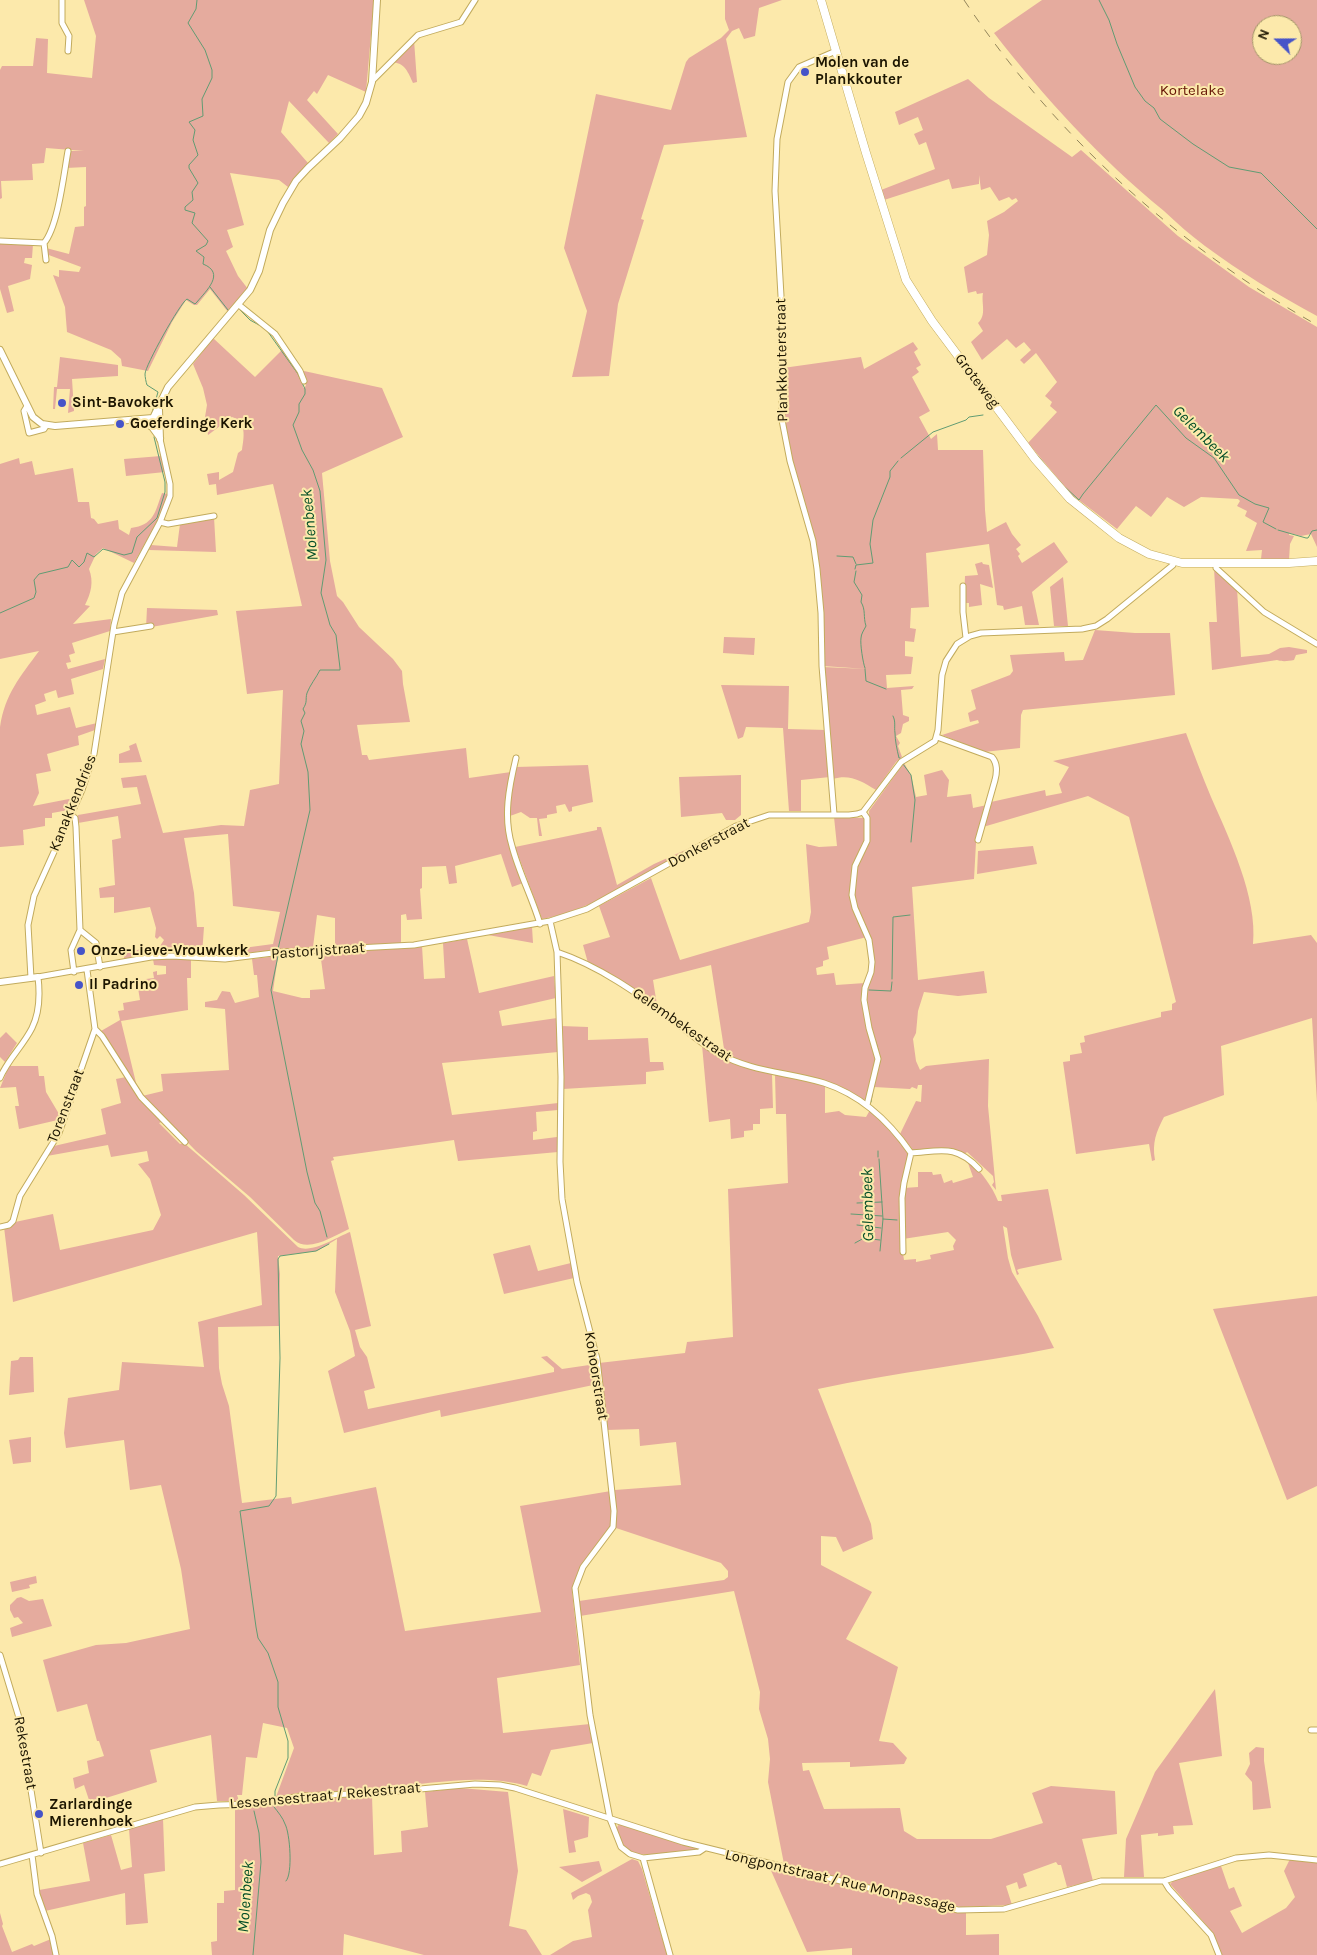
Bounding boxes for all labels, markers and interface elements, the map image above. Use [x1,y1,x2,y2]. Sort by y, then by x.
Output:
north arrow [1252,15,1302,65]
text: N [1254,27,1273,42]
place label: Molen van de Plankkouter [815,54,909,89]
marker: Molen van de Plankkouter [799,66,811,78]
park label: Kortelake [1160,82,1224,100]
street label: Plankkouterstraat [772,298,792,422]
street label: Groteweg [951,350,1003,412]
place label: Sint-Bavokerk [72,394,174,412]
marker: Sint-Bavokerk [56,397,68,409]
water label: Gelembeek [1168,401,1234,467]
place label: Goeferdinge Kerk [130,415,252,433]
marker: Goeferdinge Kerk [114,418,126,430]
water label: Molenbeek [297,489,323,561]
street label: Kanakkendries [45,752,101,854]
street label: Donkerstraat [665,814,753,872]
street label: Pastorijstraat [270,939,366,963]
place label: Onze-Lieve-Vrouwkerk [91,942,248,960]
marker: Onze-Lieve-Vrouwkerk [75,945,87,957]
place label: Il Padrino [89,976,157,994]
marker: Il Padrino [73,979,85,991]
street label: Gelembekestraat [629,984,735,1066]
street label: Torenstraat [44,1066,88,1146]
water label: Gelembeek [858,1168,878,1242]
street label: Kohoorstraat [580,1331,612,1421]
street label: Rekestraat [10,1715,40,1791]
street label: Lessensestraat / Rekestraat [229,1779,421,1813]
place label: Zarlardinge Mierenhoek [49,1796,133,1831]
marker: Zarlardinge Mierenhoek [33,1808,45,1820]
street label: Longpontstraat / Rue Monpassage [723,1846,957,1916]
water label: Molenbeek [234,1861,258,1933]

